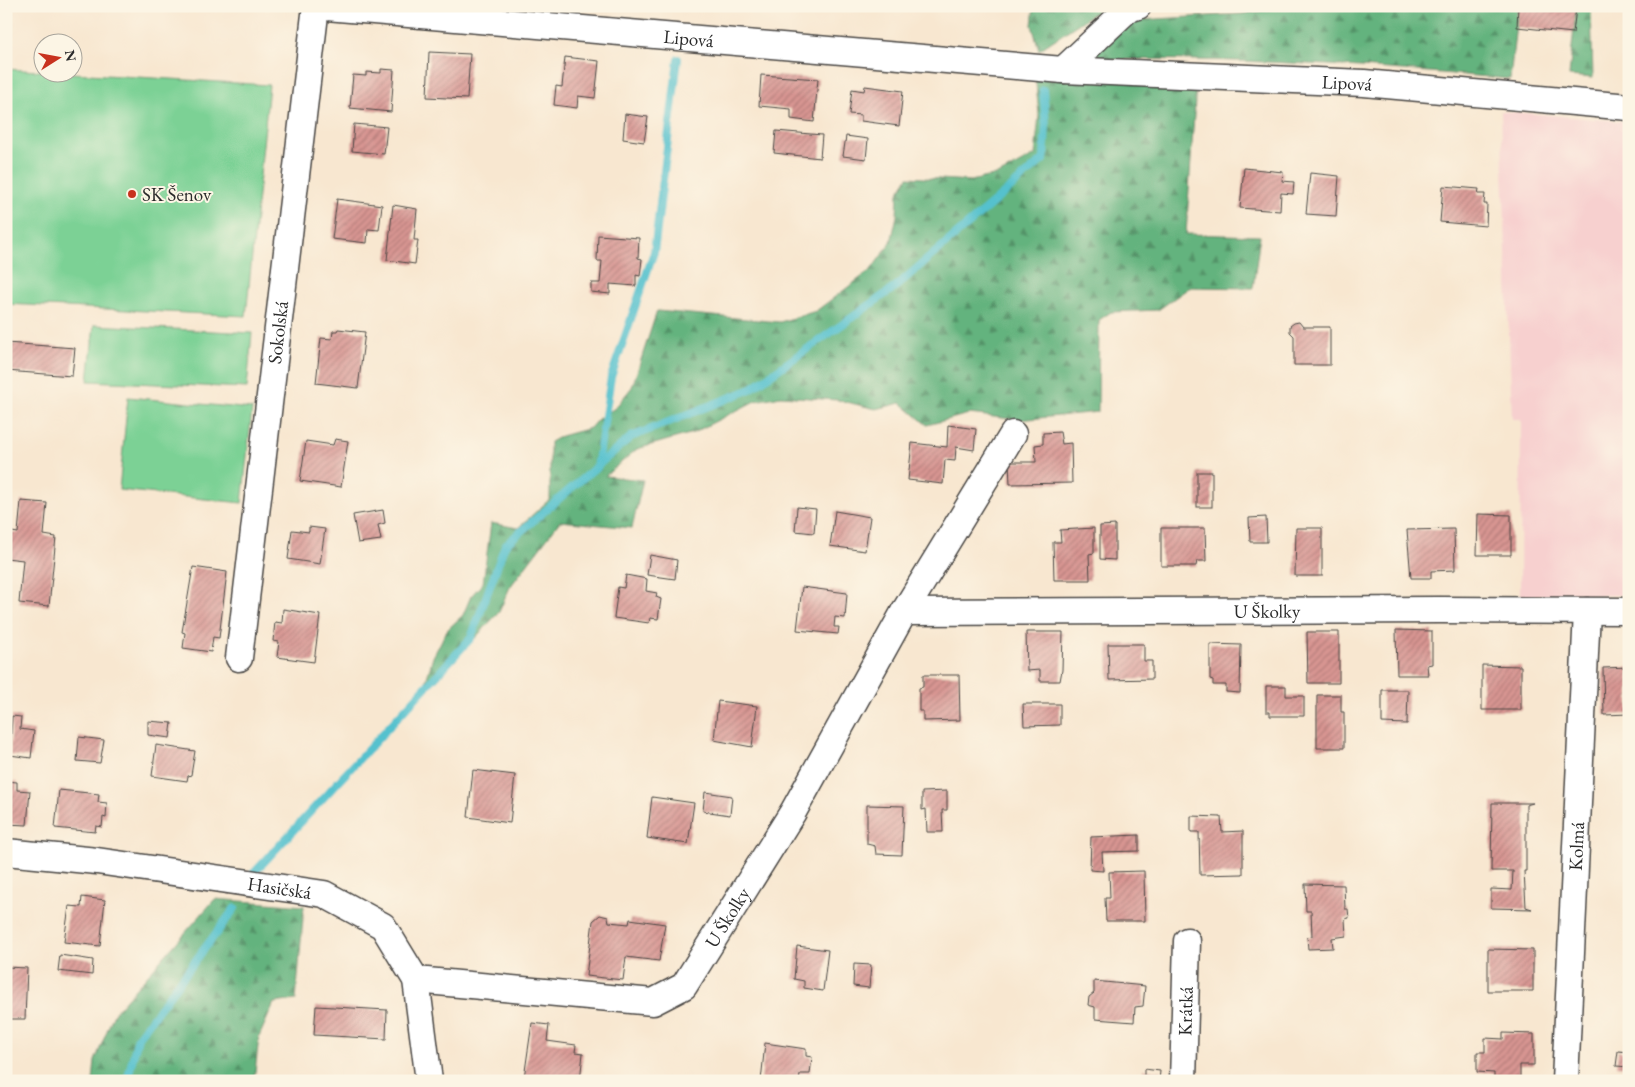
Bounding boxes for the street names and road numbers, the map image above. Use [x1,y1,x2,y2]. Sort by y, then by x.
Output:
street label: Lipová [662,23,715,53]
street label: Lipová [1321,69,1374,96]
street label: Sokolská [261,299,294,365]
street label: U Školky [1234,598,1301,623]
street label: Kolmá [1562,821,1590,871]
street label: Hasičská [246,871,314,905]
street label: U Školky [699,882,756,952]
street label: Krátká [1172,986,1198,1036]

